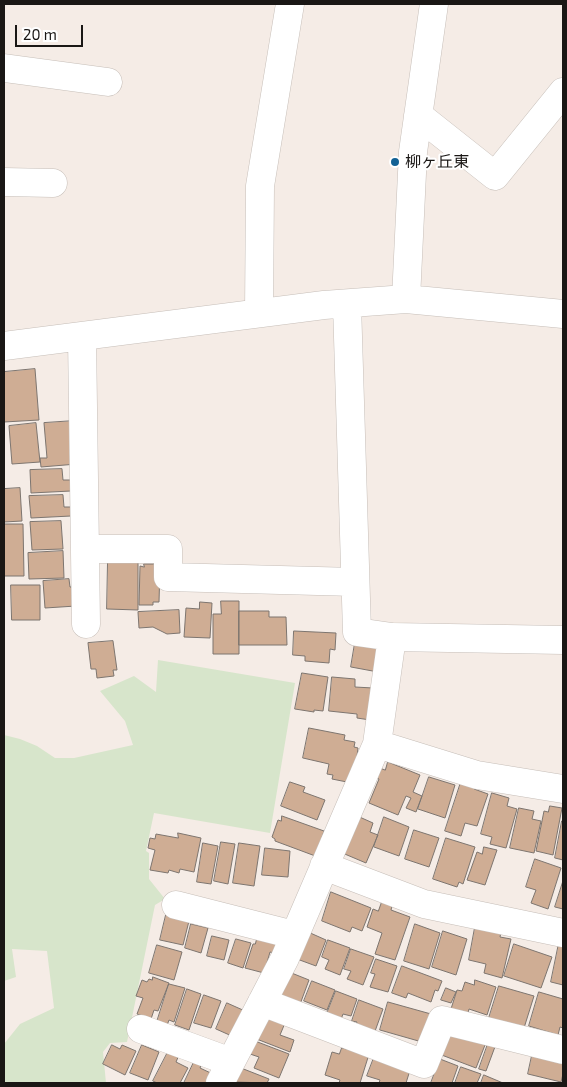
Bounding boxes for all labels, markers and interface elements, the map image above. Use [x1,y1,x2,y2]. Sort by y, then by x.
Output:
scale bar [18,15,85,47]
text: 20 m [23,25,57,43]
place label: 柳ヶ丘東 [405,152,469,172]
marker: 柳ヶ丘東 [389,156,401,168]

